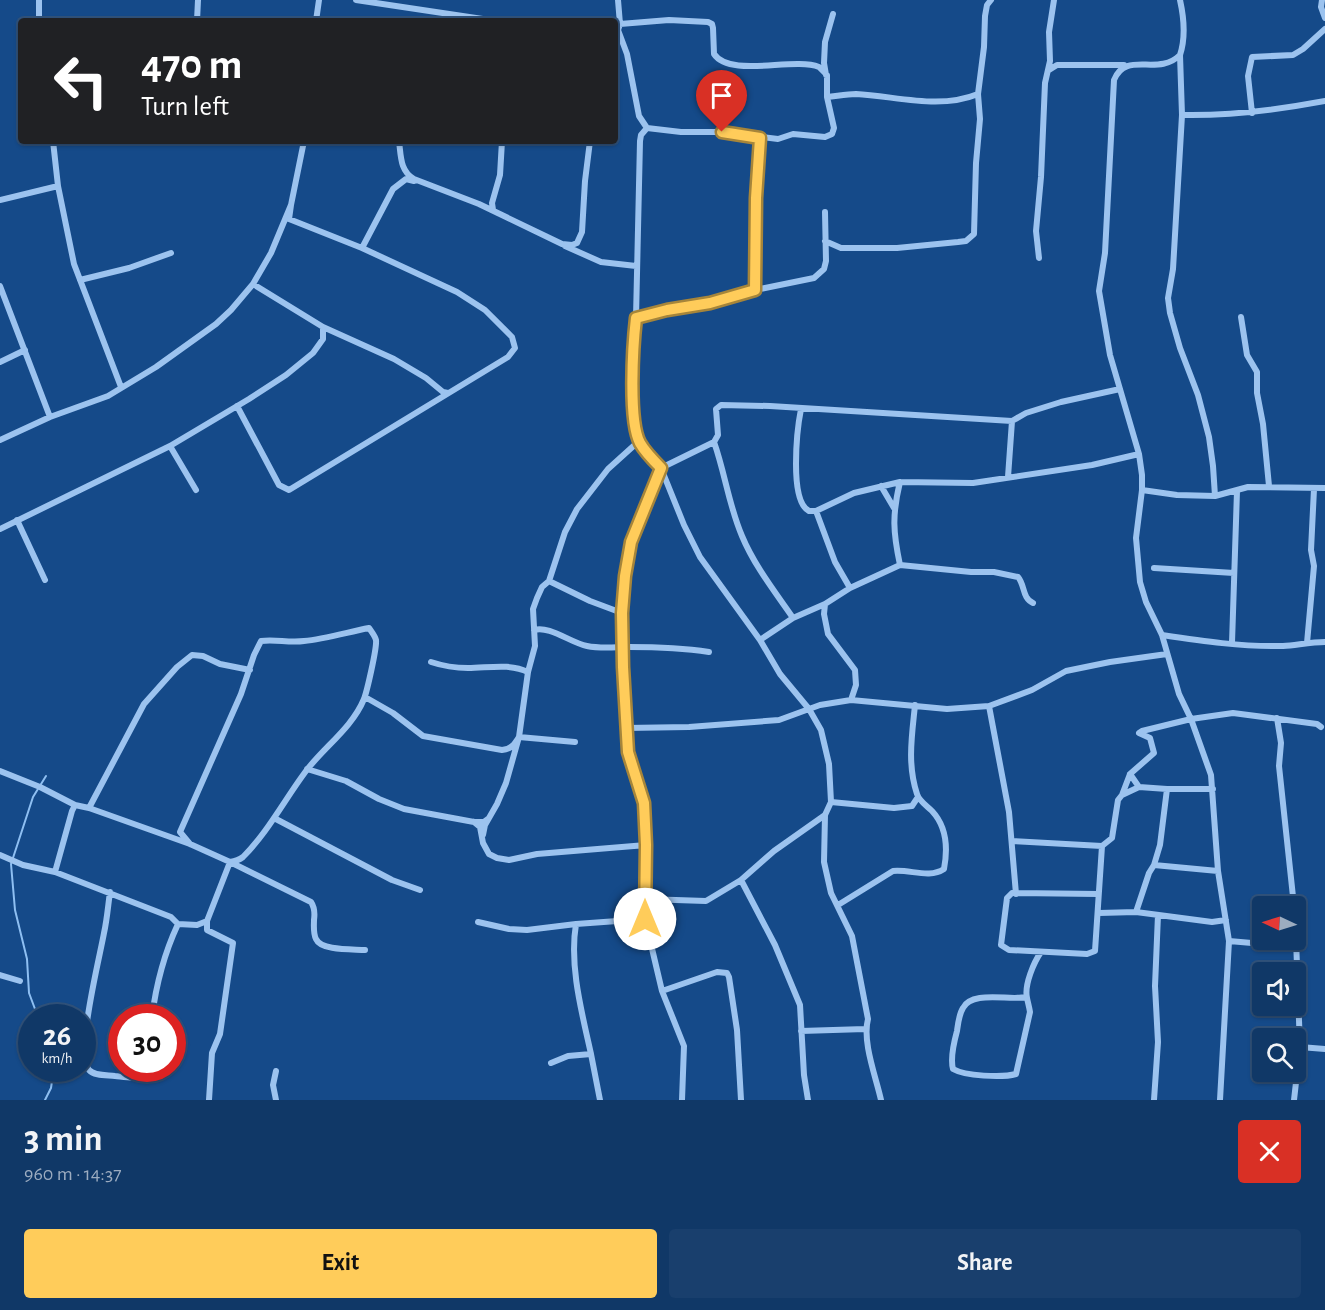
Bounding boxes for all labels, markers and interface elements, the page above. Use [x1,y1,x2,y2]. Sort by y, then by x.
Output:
icon: left [42,42,120,120]
text: 470 m [141,44,242,86]
pin [696,70,747,132]
icon: arrive [705,79,738,112]
text: Turn left [141,93,229,120]
position arrow [613,887,677,951]
north arrow [1252,896,1306,950]
map controls [1252,896,1306,1082]
button: sound [1252,962,1306,1016]
speed limit sign: 30 [108,1004,186,1082]
text: 26 [43,1021,71,1051]
button: search [1252,1028,1306,1082]
text: km/h [42,1051,72,1066]
button: close [1238,1120,1301,1183]
text: 3 min [24,1121,102,1157]
text: 960 m · 14:37 [24,1164,122,1184]
button: Exit [24,1229,657,1298]
button: Share [669,1229,1301,1298]

